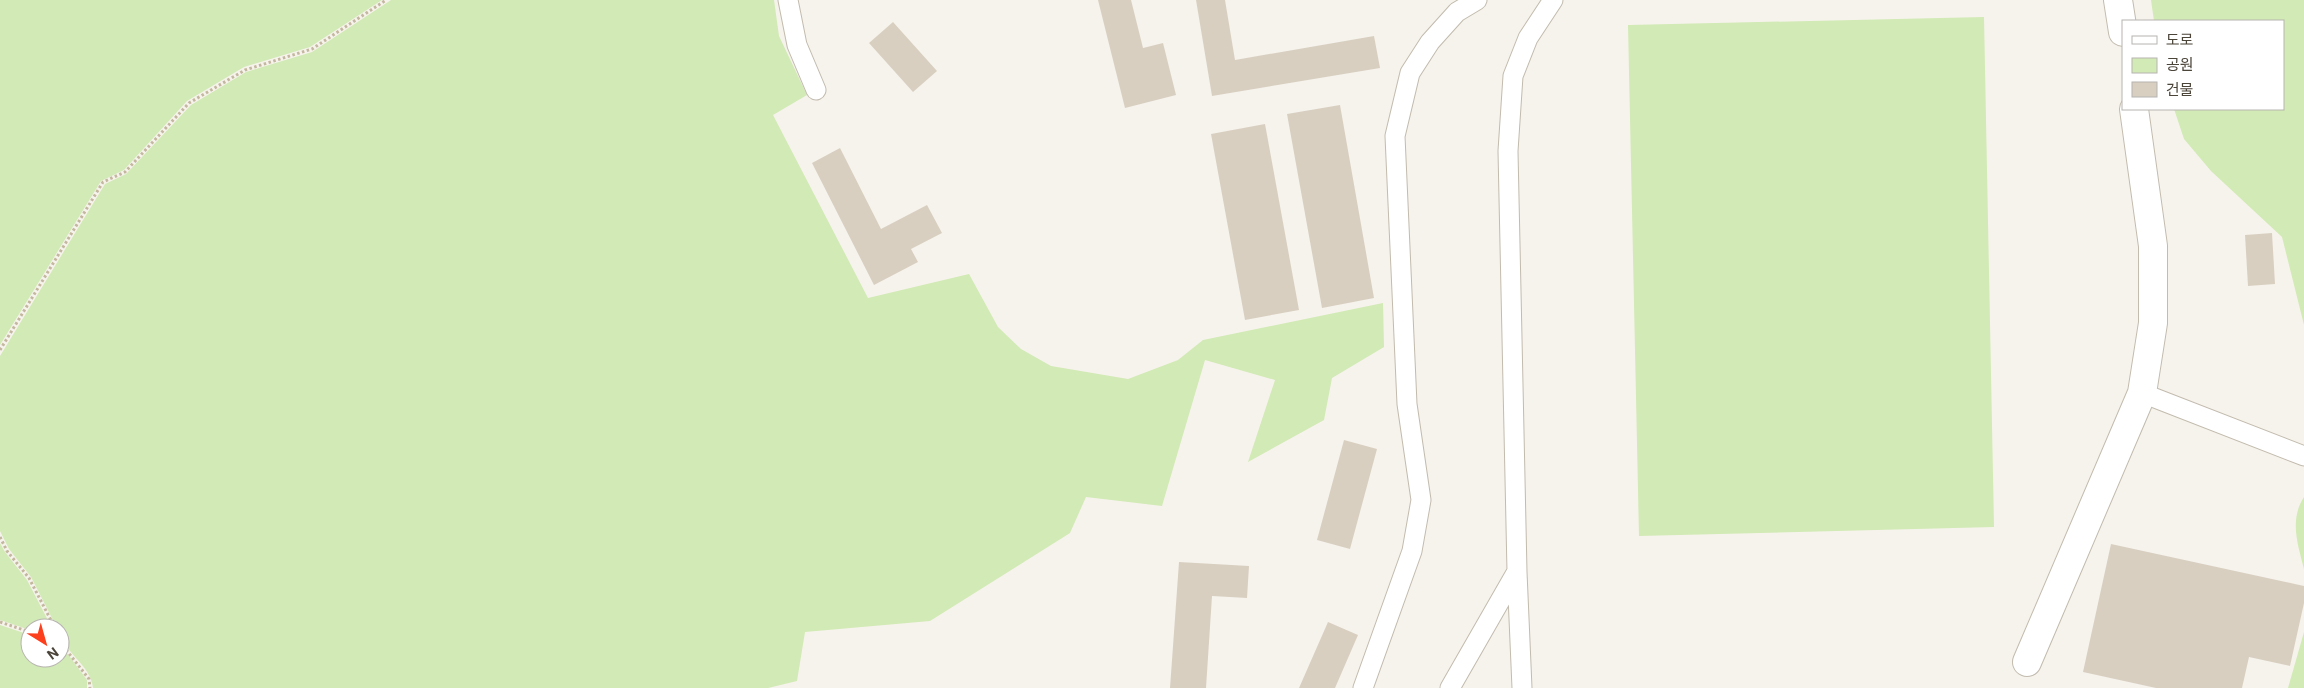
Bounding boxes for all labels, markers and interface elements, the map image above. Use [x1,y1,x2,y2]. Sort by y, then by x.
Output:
legend [2122,20,2284,110]
text: 도로 [2166,31,2194,49]
text: 공원 [2166,56,2194,74]
text: 건물 [2166,81,2194,99]
north arrow [20,618,70,668]
text: N [44,644,62,663]

